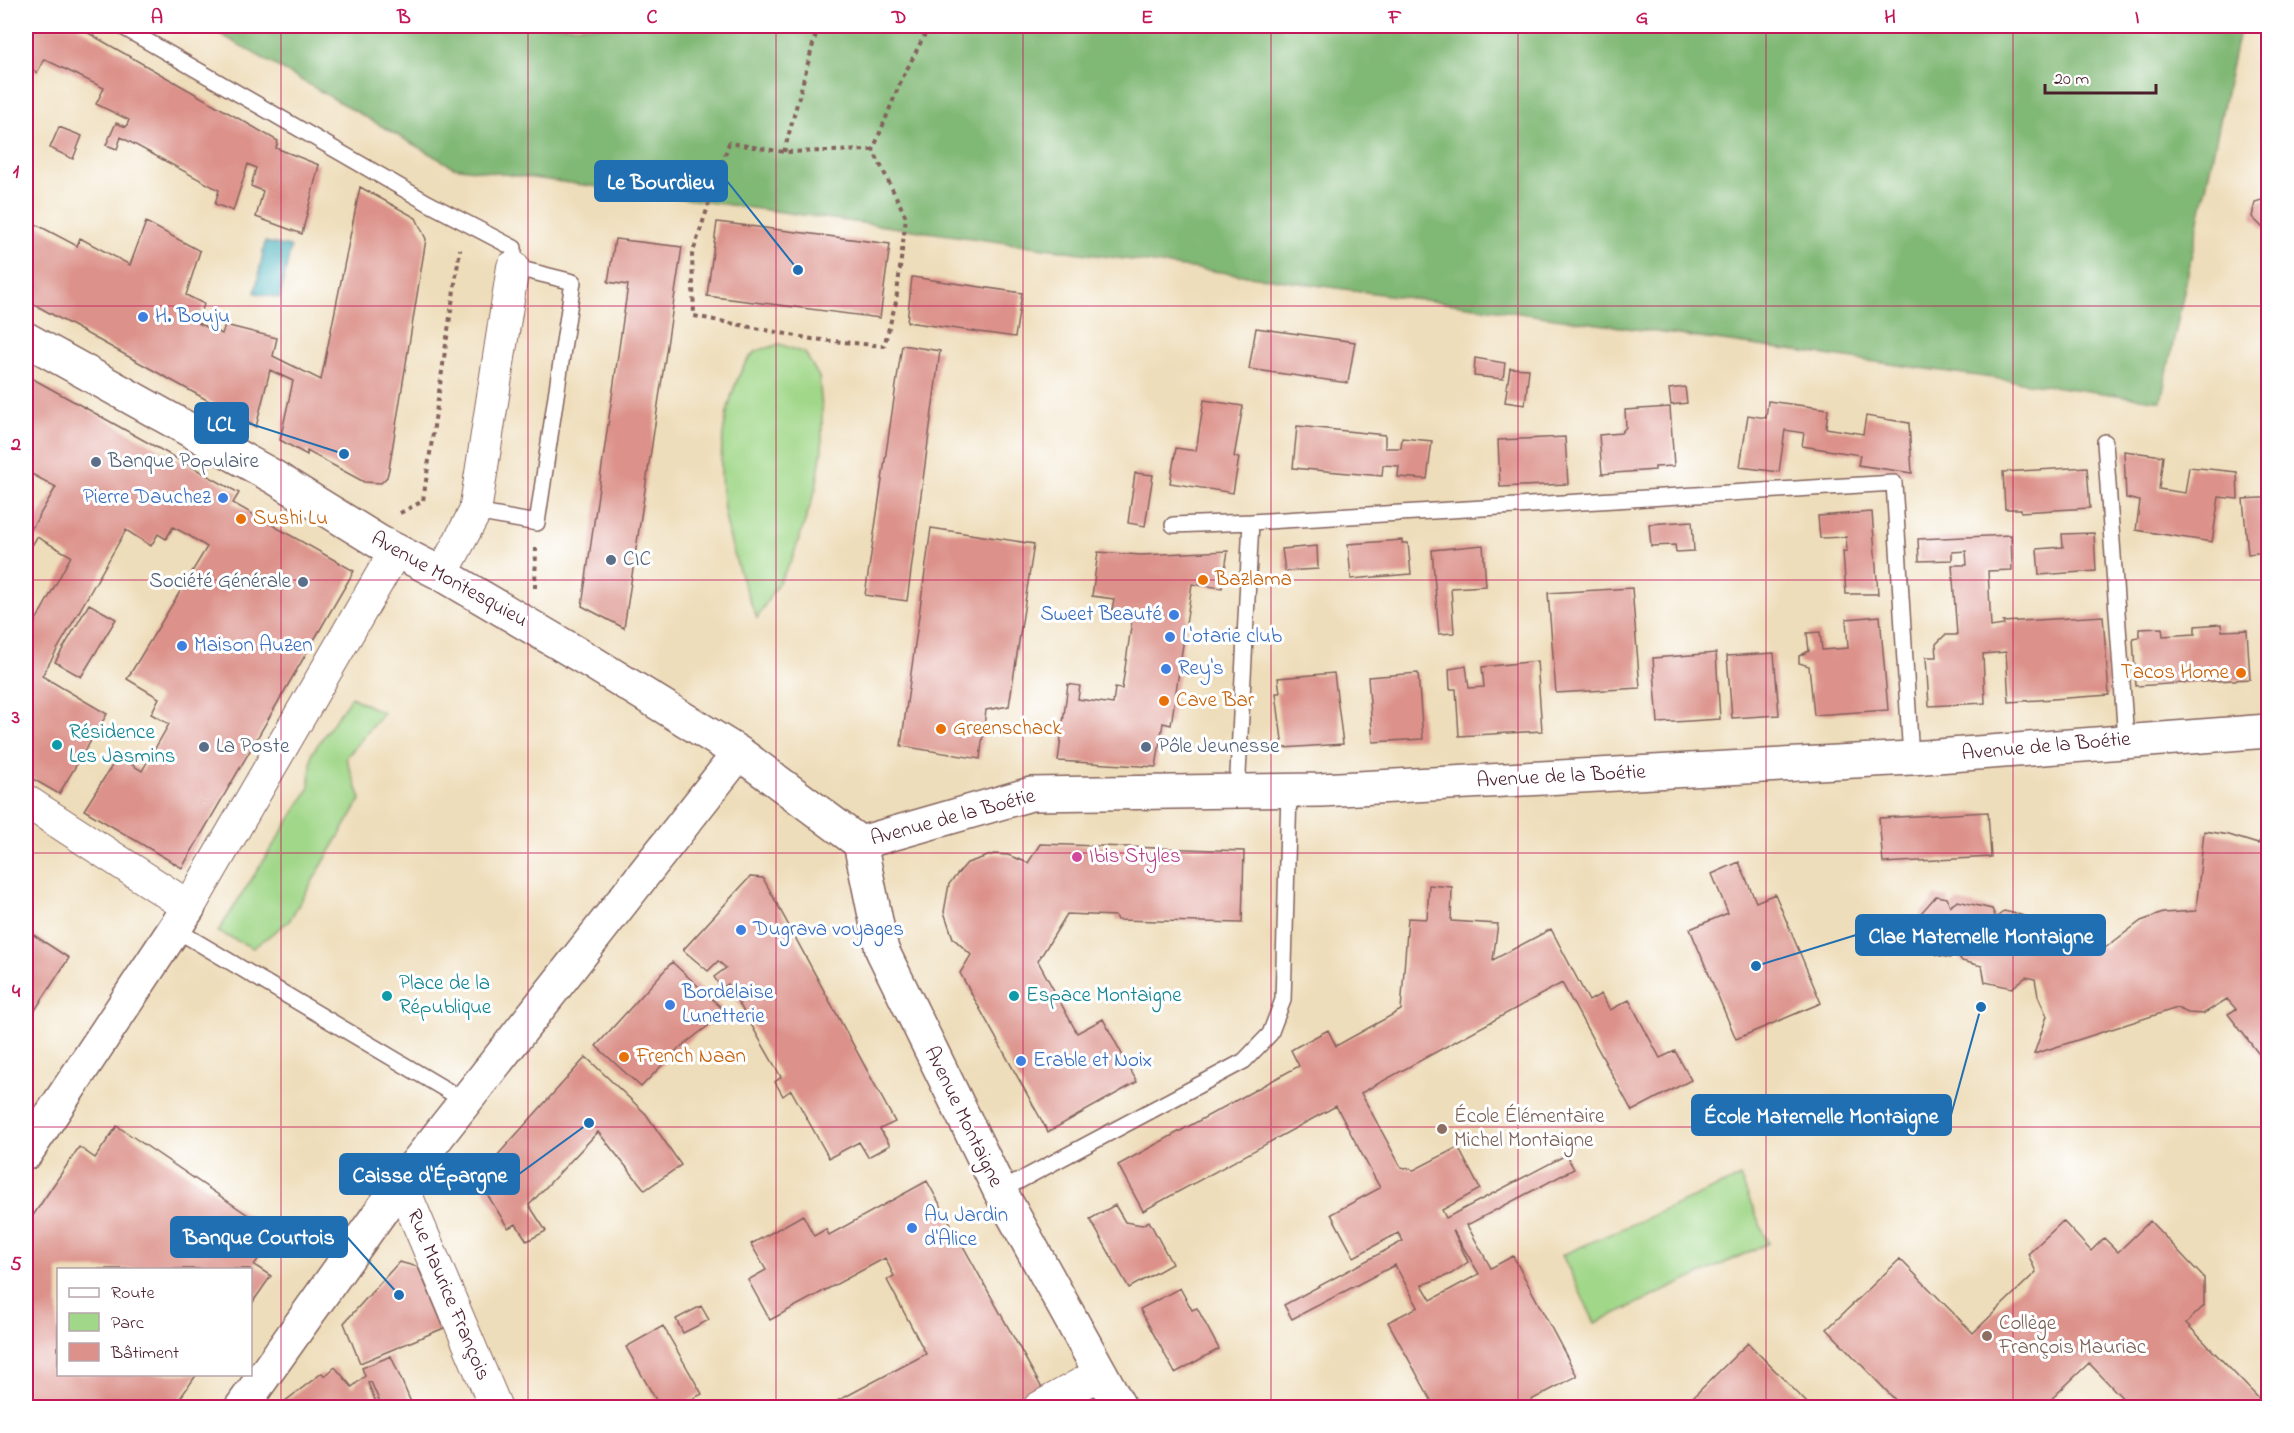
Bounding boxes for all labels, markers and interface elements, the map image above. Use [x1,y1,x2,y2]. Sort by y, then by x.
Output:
text: A [151,4,163,33]
text: B [396,4,411,33]
text: C [647,4,658,33]
text: D [891,4,906,33]
text: E [1141,4,1153,33]
text: F [1388,4,1402,33]
text: G [1636,4,1649,33]
text: H [1884,4,1896,33]
text: I [2135,4,2140,33]
scale bar [2045,57,2156,95]
text: 20 m [2054,67,2089,93]
text: 1 [13,158,20,187]
callout: Le Bourdieu [595,161,727,201]
text: Le Bourdieu [607,168,715,200]
place label: H. Bouju [155,302,230,332]
marker: H. Bouju [136,310,150,324]
callout: LCL [195,403,248,443]
text: LCL [207,410,236,442]
text: 2 [10,431,21,460]
place label: Banque Populaire [107,447,260,477]
marker: Banque Populaire [89,455,103,469]
place label: Pierre Dauchez [83,483,211,513]
marker: Pierre Dauchez [216,491,230,505]
place label: Sushi Lu [253,504,328,534]
marker: Sushi Lu [234,512,248,526]
street label: Avenue Montesquieu [365,524,533,636]
place label: CIC [623,545,651,575]
marker: CIC [604,553,618,567]
place label: Bazlama [1214,565,1292,595]
place label: Société Générale [149,567,292,597]
marker: Bazlama [1196,573,1210,587]
marker: Société Générale [296,575,310,589]
place label: Sweet Beauté [1040,600,1163,630]
marker: Sweet Beauté [1167,608,1181,622]
place label: L'otarie club [1182,622,1282,652]
marker: L'otarie club [1163,630,1177,644]
place label: Maison Auzen [194,631,313,661]
marker: Maison Auzen [175,639,189,653]
place label: Rey's [1178,654,1224,686]
place label: Tacos Home [2121,658,2230,688]
marker: Rey's [1159,662,1173,676]
marker: Tacos Home [2234,666,2248,680]
place label: Cave Bar [1176,686,1255,716]
marker: Cave Bar [1157,694,1171,708]
text: 3 [11,704,20,733]
place label: Greenschack [953,714,1062,744]
place label: Résidence Les Jasmins [69,718,176,772]
marker: Greenschack [934,722,948,736]
street label: Avenue de la Boétie [1960,725,2132,769]
place label: La Poste [216,732,290,762]
place label: Pôle Jeunesse [1158,732,1280,762]
marker: Résidence Les Jasmins [50,738,64,752]
marker: La Poste [197,740,211,754]
marker: Pôle Jeunesse [1139,740,1153,754]
street label: Avenue de la Boétie [1476,758,1647,796]
street label: Avenue de la Boétie [867,781,1039,854]
place label: Ibis Styles [1089,842,1181,874]
marker: Ibis Styles [1070,850,1084,864]
place label: Dugrava voyages [752,915,904,947]
callout: Clae Maternelle Montaigne [1856,915,2105,955]
text: Clae Maternelle Montaigne [1868,922,2095,955]
marker: Dugrava voyages [734,923,748,937]
place label: Place de la République [399,969,492,1023]
text: 4 [12,978,21,1007]
place label: Bordelaise Lunetterie [681,978,774,1032]
place label: Espace Montaigne [1026,981,1182,1013]
marker: Place de la République [380,989,394,1003]
marker: Espace Montaigne [1007,989,1021,1003]
marker: Bordelaise Lunetterie [663,998,677,1012]
street label: Avenue Montaigne [914,1041,1010,1194]
place label: French Naan [635,1042,746,1072]
place label: Erable et Noix [1033,1046,1152,1076]
marker: French Naan [617,1050,631,1064]
marker: Erable et Noix [1014,1054,1028,1068]
callout: École Maternelle Montaigne [1692,1095,1951,1135]
place label: École Élémentaire Michel Montaigne [1454,1102,1605,1158]
text: École Maternelle Montaigne [1703,1102,1940,1135]
marker: École Élémentaire Michel Montaigne [1435,1122,1449,1136]
callout: Caisse d'Épargne [340,1154,519,1194]
text: Caisse d'Épargne [353,1161,509,1194]
place label: Au Jardin d'Alice [924,1201,1008,1255]
street label: Rue Maurice François [398,1205,498,1385]
callout: Banque Courtois [171,1217,347,1257]
marker: Au Jardin d'Alice [905,1221,919,1235]
text: Banque Courtois [182,1223,335,1255]
text: 5 [10,1251,22,1280]
legend [57,1268,252,1376]
text: Route [111,1281,156,1307]
place label: Collège François Mauriac [1998,1309,2147,1363]
text: Parc [111,1311,144,1337]
marker: Collège François Mauriac [1980,1329,1994,1343]
text: Bâtiment [110,1341,179,1367]

